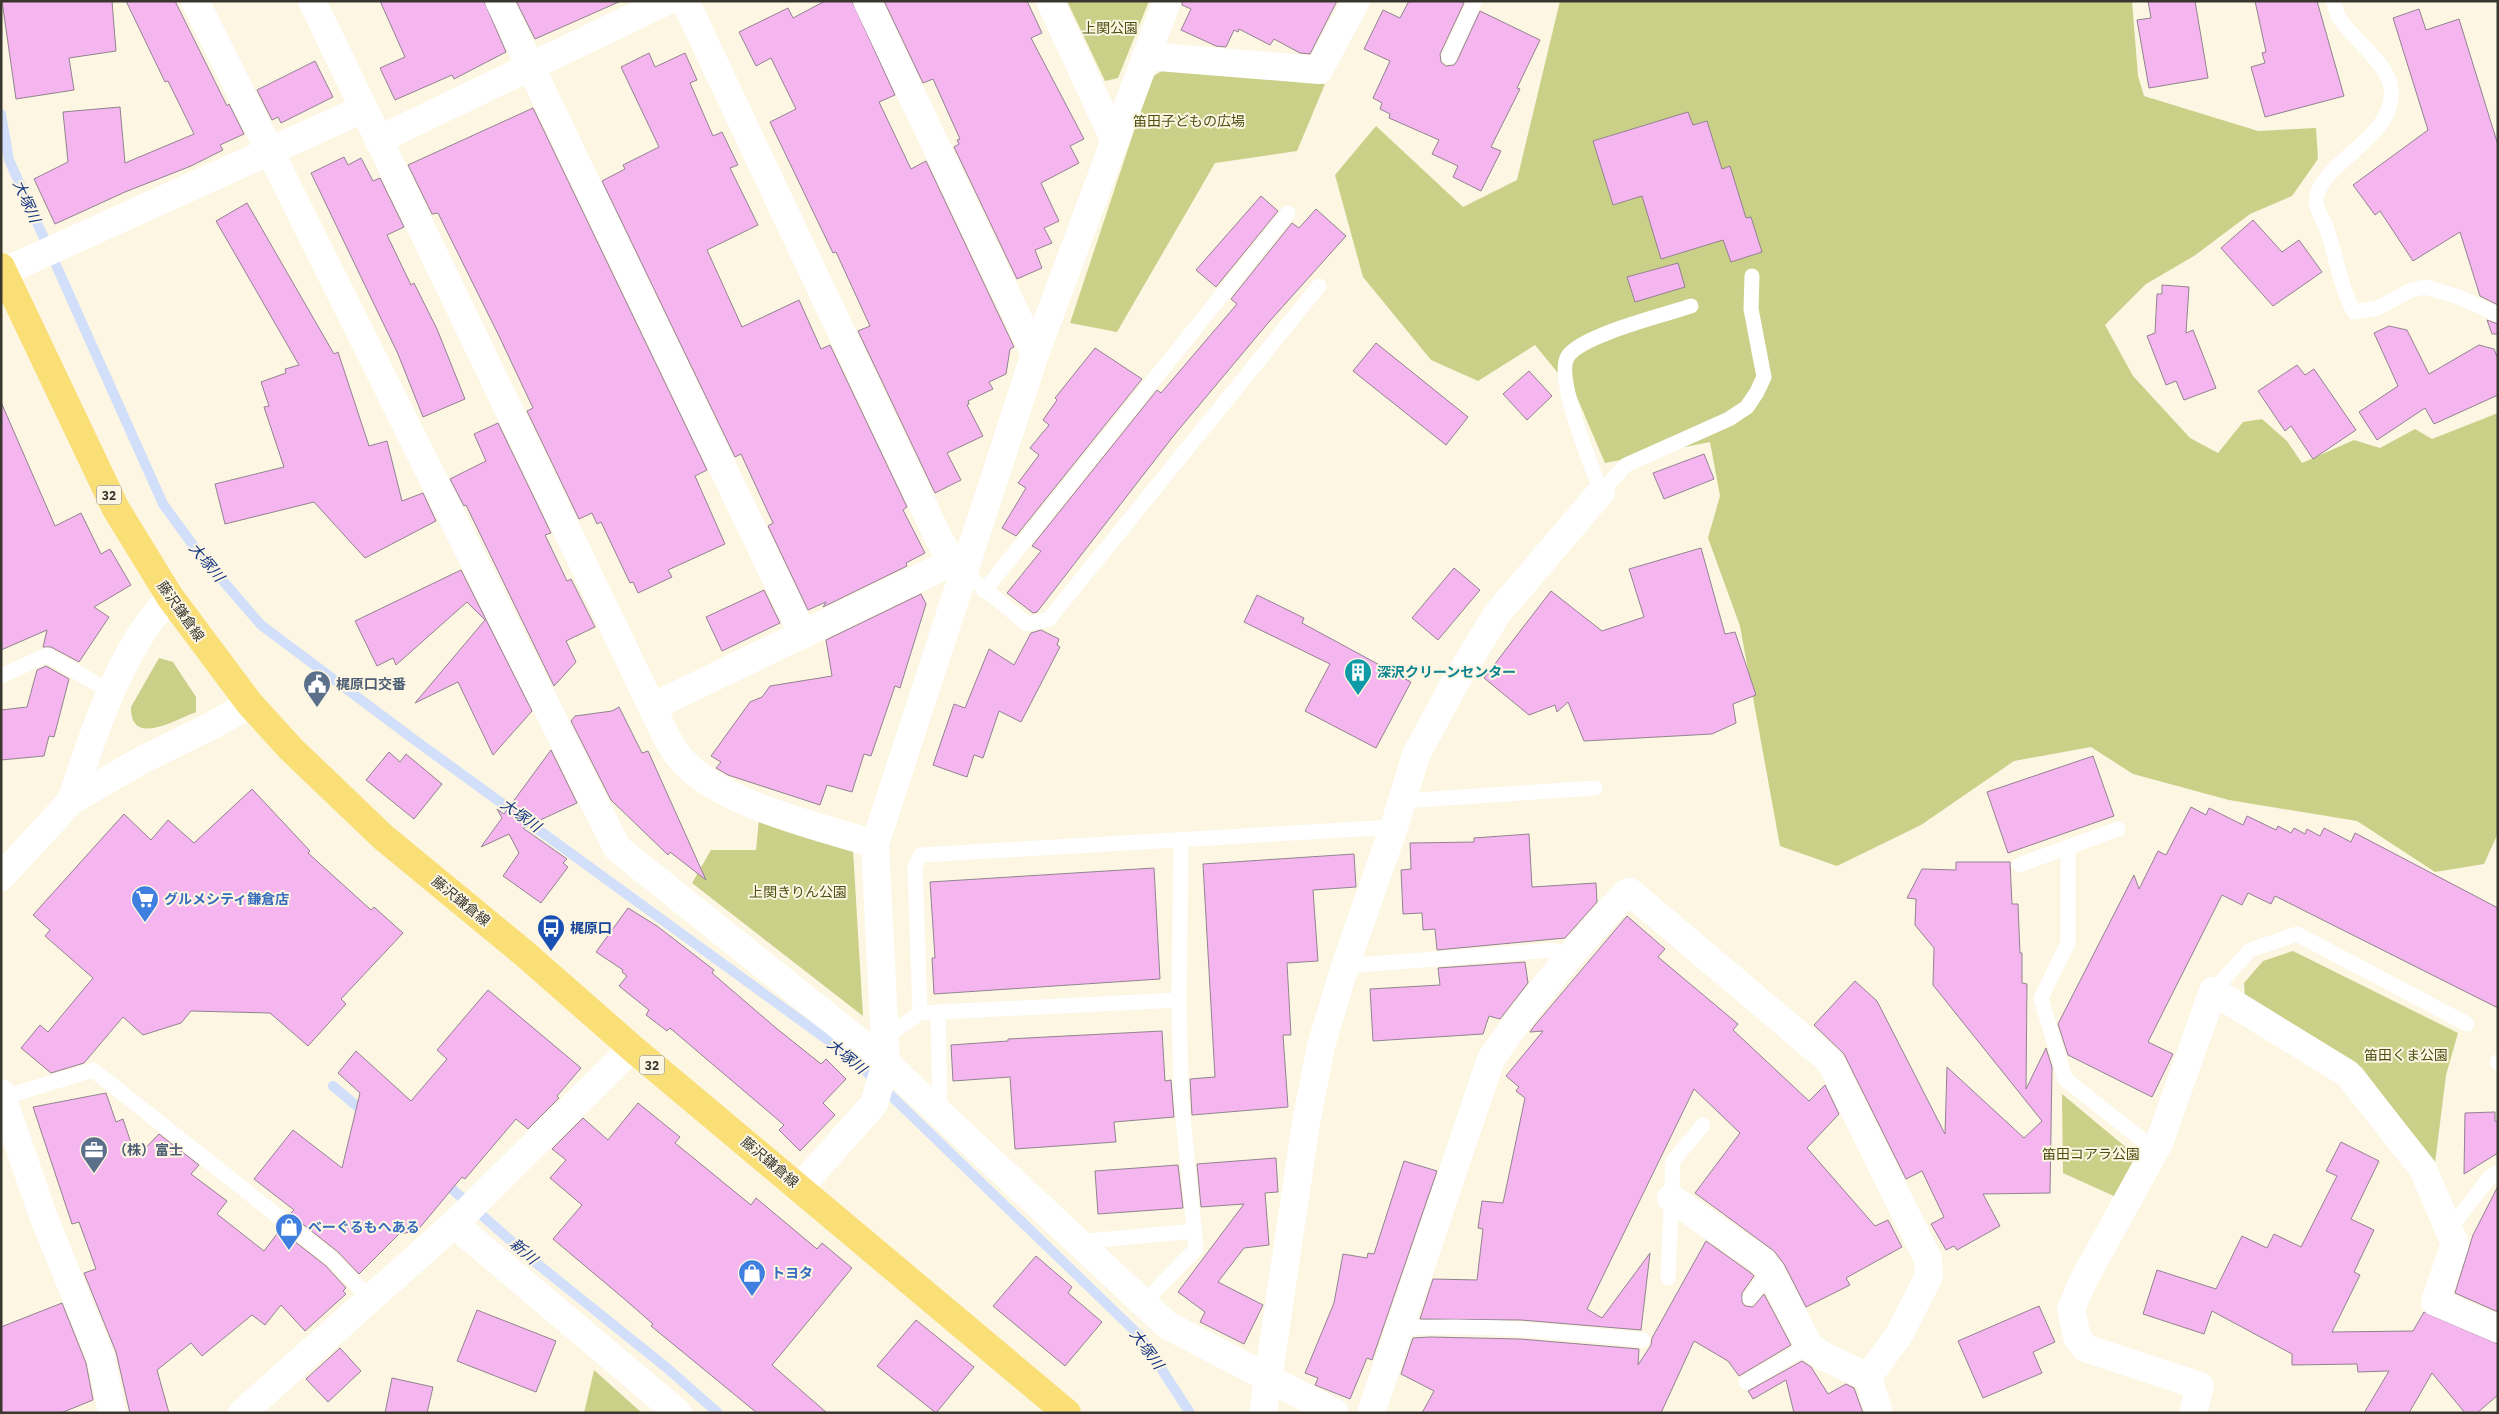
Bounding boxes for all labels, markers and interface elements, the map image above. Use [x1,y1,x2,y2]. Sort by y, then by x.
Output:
park label: 上関公園 [1082,19,1138,37]
park label: 笛田子どもの広場 [1133,112,1245,130]
water label: 大塚川 [9,177,46,227]
road number: 32 [96,486,122,504]
water label: 大塚川 [185,539,230,587]
street label: 藤沢鎌倉線 [154,577,208,645]
building icon: 深沢クリーンセンター [1343,657,1373,696]
place label: 深沢クリーンセンター [1377,663,1516,681]
public building icon: 梶原口交番 [302,669,332,708]
place label: 梶原口交番 [336,675,406,693]
water label: 大塚川 [497,794,546,837]
street label: 藤沢鎌倉線 [428,872,494,930]
park label: 上関きりん公園 [749,883,847,901]
supermarket icon: グルメシティ鎌倉店 [130,884,160,923]
place label: グルメシティ鎌倉店 [164,890,289,908]
bus stop icon: 梶原口 [536,913,566,952]
place label: 梶原口 [570,919,612,937]
water label: 大塚川 [824,1034,872,1079]
park label: 笛田くま公園 [2364,1046,2448,1064]
road number: 32 [640,1056,664,1074]
street label: 藤沢鎌倉線 [737,1133,803,1191]
office icon: （株）富士 [79,1135,109,1174]
place label: （株）富士 [113,1141,183,1159]
park label: 笛田コアラ公園 [2042,1145,2140,1163]
shop icon: べーぐるもへある [274,1212,304,1251]
place label: べーぐるもへある [308,1218,420,1236]
water label: 新川 [506,1234,543,1269]
shop icon: トヨタ [737,1258,767,1297]
place label: トヨタ [771,1264,813,1282]
water label: 大塚川 [1126,1325,1169,1374]

